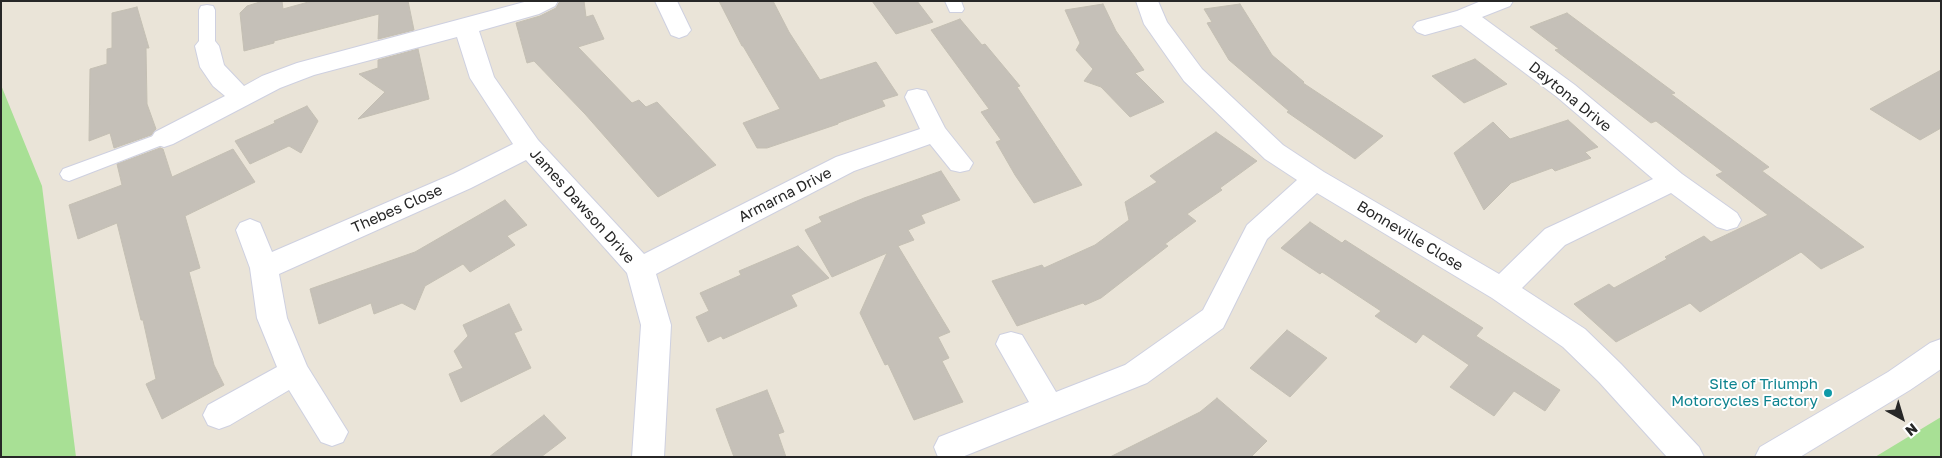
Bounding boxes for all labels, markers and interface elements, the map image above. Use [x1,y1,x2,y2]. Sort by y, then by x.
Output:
street label: Daytona Drive [1525,58,1615,136]
street label: James Dawson Drive [526,145,638,267]
street label: Armarna Drive [735,164,835,226]
street label: Thebes Close [349,181,445,237]
street label: Bonneville Close [1354,197,1466,275]
place label: Site of Triumph Motorcycles Factory [1671,375,1818,410]
marker: Site of Triumph Motorcycles Factory [1822,387,1834,399]
north arrow [1877,393,1927,443]
text: N [1902,420,1921,440]

